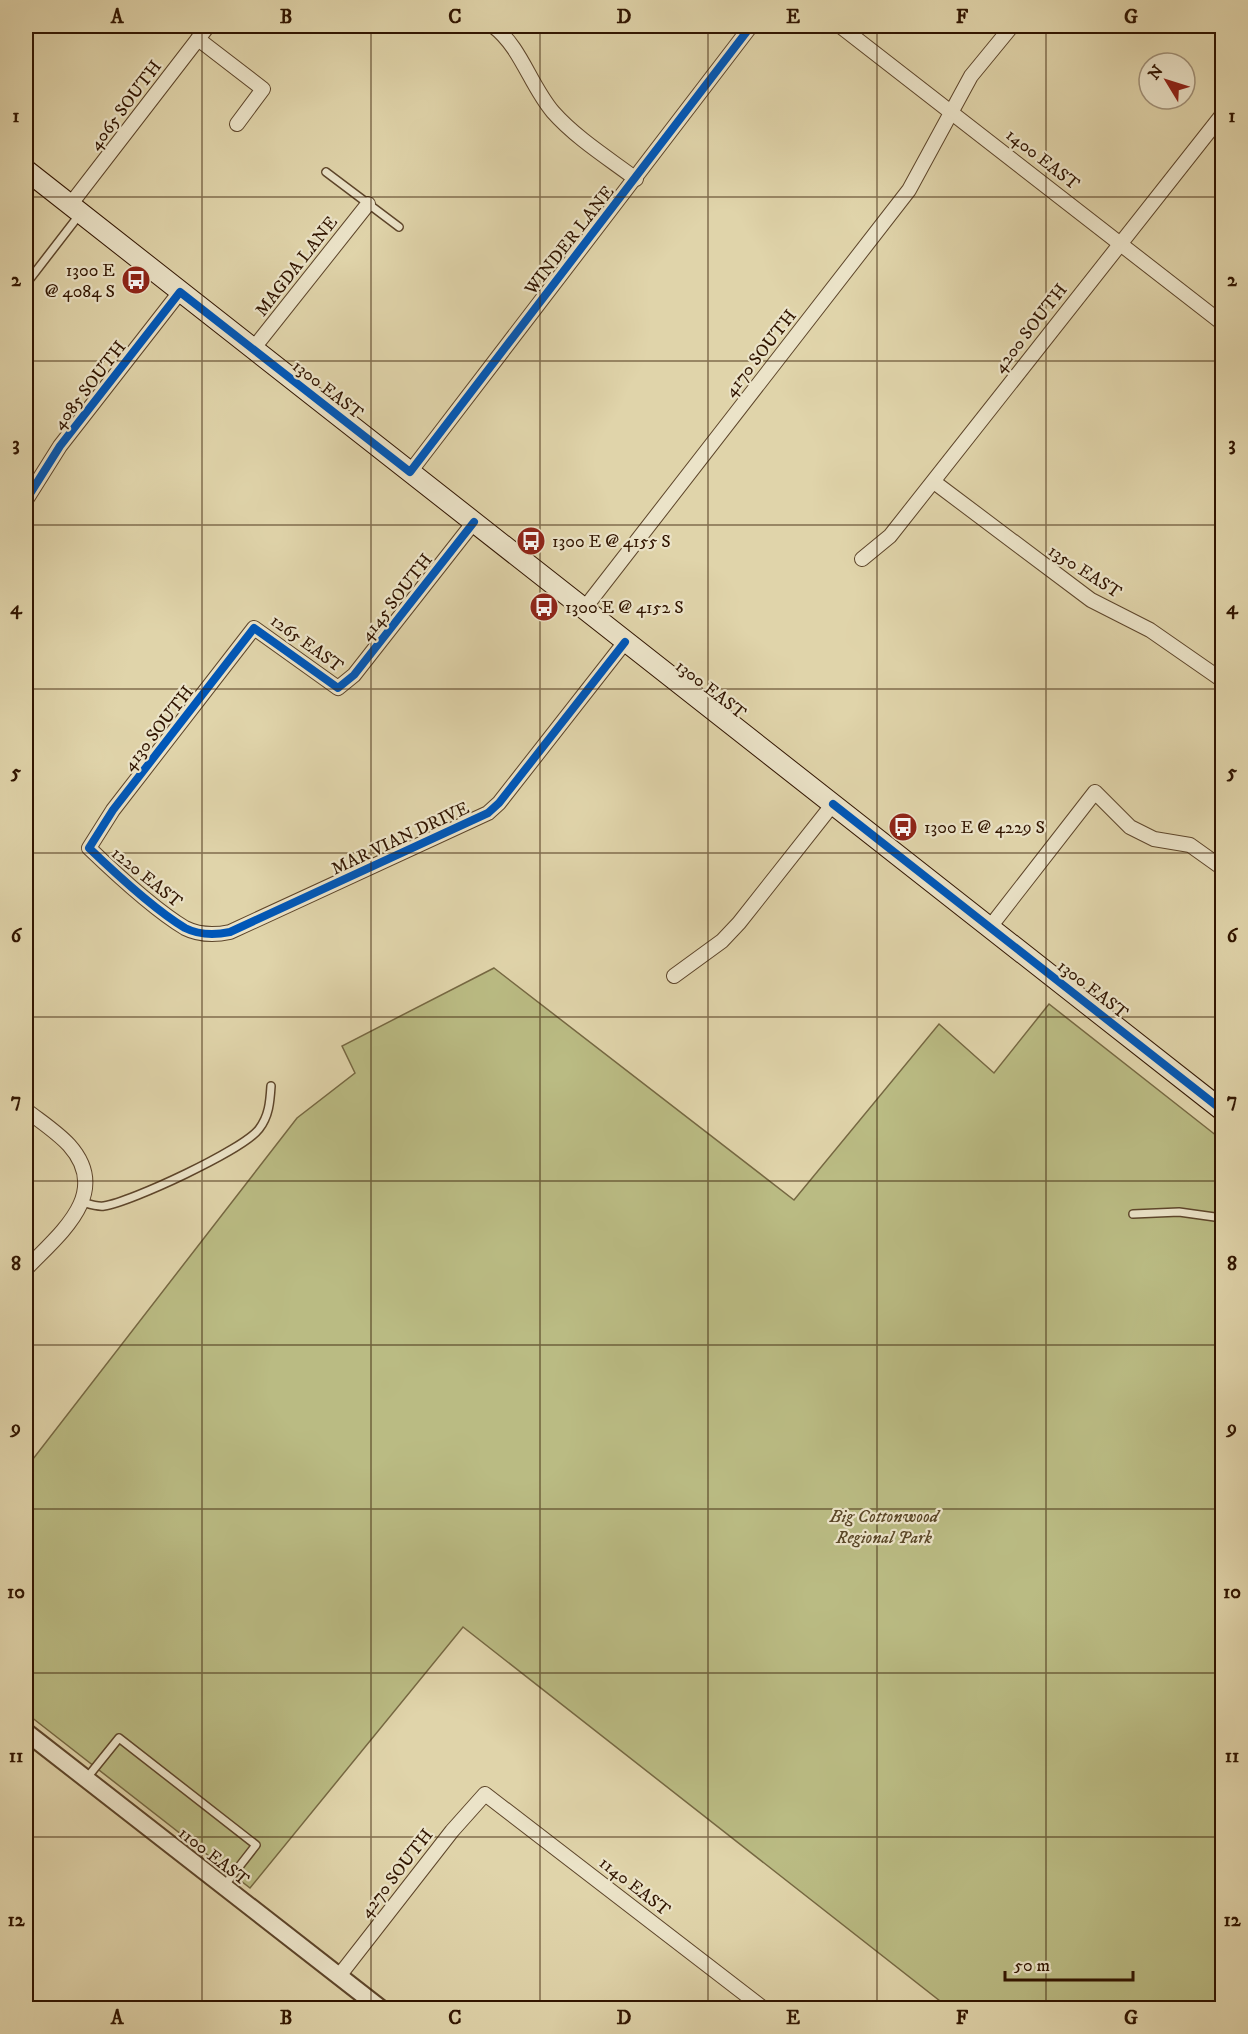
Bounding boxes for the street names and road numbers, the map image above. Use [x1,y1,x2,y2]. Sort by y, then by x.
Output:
street label: 4065 SOUTH [85,56,167,155]
street label: 1400 EAST [1001,124,1084,196]
street label: WINDER LANE [520,181,619,300]
street label: MAGDA LANE [251,212,343,321]
street label: 4200 SOUTH [989,280,1072,378]
street label: 4170 SOUTH [720,306,802,402]
street label: 4085 SOUTH [48,337,131,434]
street label: 1300 EAST [288,355,367,424]
street label: 1350 EAST [1044,540,1126,604]
street label: 4145 SOUTH [356,550,438,646]
street label: 1265 EAST [266,610,348,678]
street label: 1300 EAST [671,655,750,724]
street label: 4130 SOUTH [119,682,199,776]
street label: MAR VIAN DRIVE [328,797,473,880]
street label: 1220 EAST [106,842,187,913]
street label: 1300 EAST [1053,955,1132,1024]
street label: 1100 EAST [174,1822,253,1891]
street label: 4270 SOUTH [355,1825,438,1922]
street label: 1140 EAST [594,1852,675,1922]

